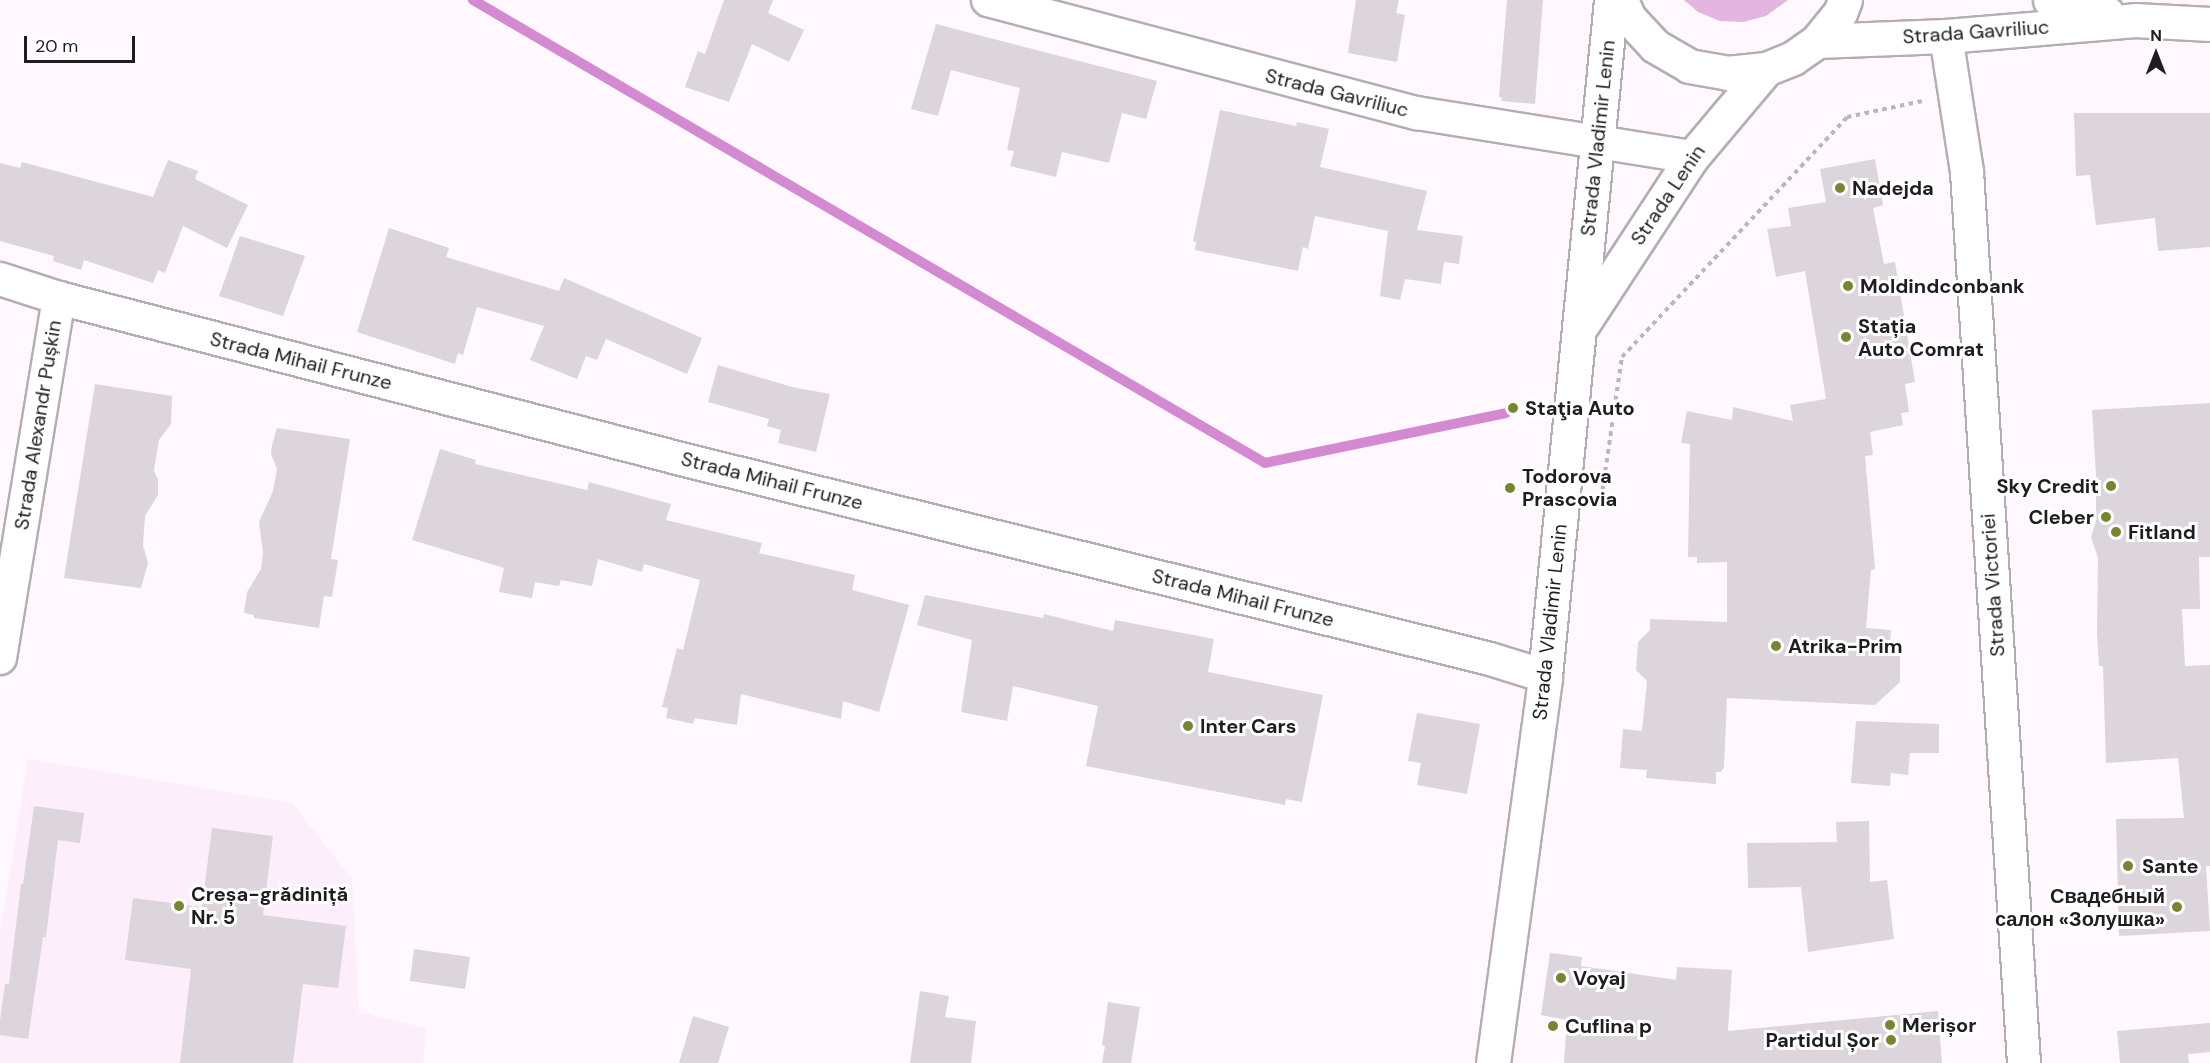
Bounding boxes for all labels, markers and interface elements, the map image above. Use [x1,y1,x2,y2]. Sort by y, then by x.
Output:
street label: Strada Gavriliuc [1902,15,2050,49]
scale bar [27,24,138,62]
north arrow [2126,24,2186,84]
text: N [2150,25,2162,46]
text: 20 m [35,34,78,58]
street label: Strada Vladimir Lenin [1576,39,1620,237]
street label: Strada Gavriliuc [1263,64,1411,122]
street label: Strada Lenin [1626,140,1710,250]
place label: Nadejda [1852,176,1934,200]
marker: Nadejda [1833,181,1847,195]
place label: Moldindconbank [1860,274,2025,298]
marker: Moldindconbank [1841,279,1855,293]
place label: Stația Auto Comrat [1858,314,1984,361]
street label: Strada Alexandr Pușkin [10,318,66,532]
street label: Strada Mihail Frunze [208,327,394,395]
marker: Stația Auto Comrat [1839,330,1853,344]
place label: Staţia Auto [1525,396,1635,420]
marker: Staţia Auto [1506,401,1520,415]
street label: Strada Mihail Frunze [679,447,865,515]
place label: Todorova Prascovia [1522,464,1617,511]
place label: Sky Credit [1997,474,2099,498]
marker: Sky Credit [2104,479,2118,493]
marker: Todorova Prascovia [1503,481,1517,495]
place label: Cleber [2029,505,2094,529]
marker: Cleber [2099,510,2113,524]
street label: Strada Victoriei [1976,513,2010,657]
place label: Fitland [2128,520,2196,544]
street label: Strada Vladimir Lenin [1528,523,1572,721]
marker: Fitland [2109,525,2123,539]
street label: Strada Mihail Frunze [1150,564,1336,632]
place label: Atrika-Prim [1788,634,1903,658]
marker: Atrika-Prim [1769,639,1783,653]
place label: Inter Cars [1200,714,1296,738]
marker: Inter Cars [1181,719,1195,733]
place label: Sante [2142,854,2199,878]
marker: Sante [2119,857,2137,875]
place label: Creșa-grădiniță Nr. 5 [191,882,348,929]
place label: Свадебный салон «Золушка» [1995,884,2165,931]
marker: Creșa-grădiniță Nr. 5 [172,899,186,913]
marker: Свадебный салон «Золушка» [2170,900,2184,914]
place label: Voyaj [1573,966,1626,990]
marker: Voyaj [1554,971,1568,985]
place label: Merișor [1902,1013,1976,1037]
place label: Cuflina p [1565,1014,1652,1038]
marker: Merișor [1883,1018,1897,1032]
marker: Cuflina p [1546,1019,1560,1033]
place label: Partidul Șor [1765,1028,1879,1052]
marker: Partidul Șor [1884,1033,1898,1047]

